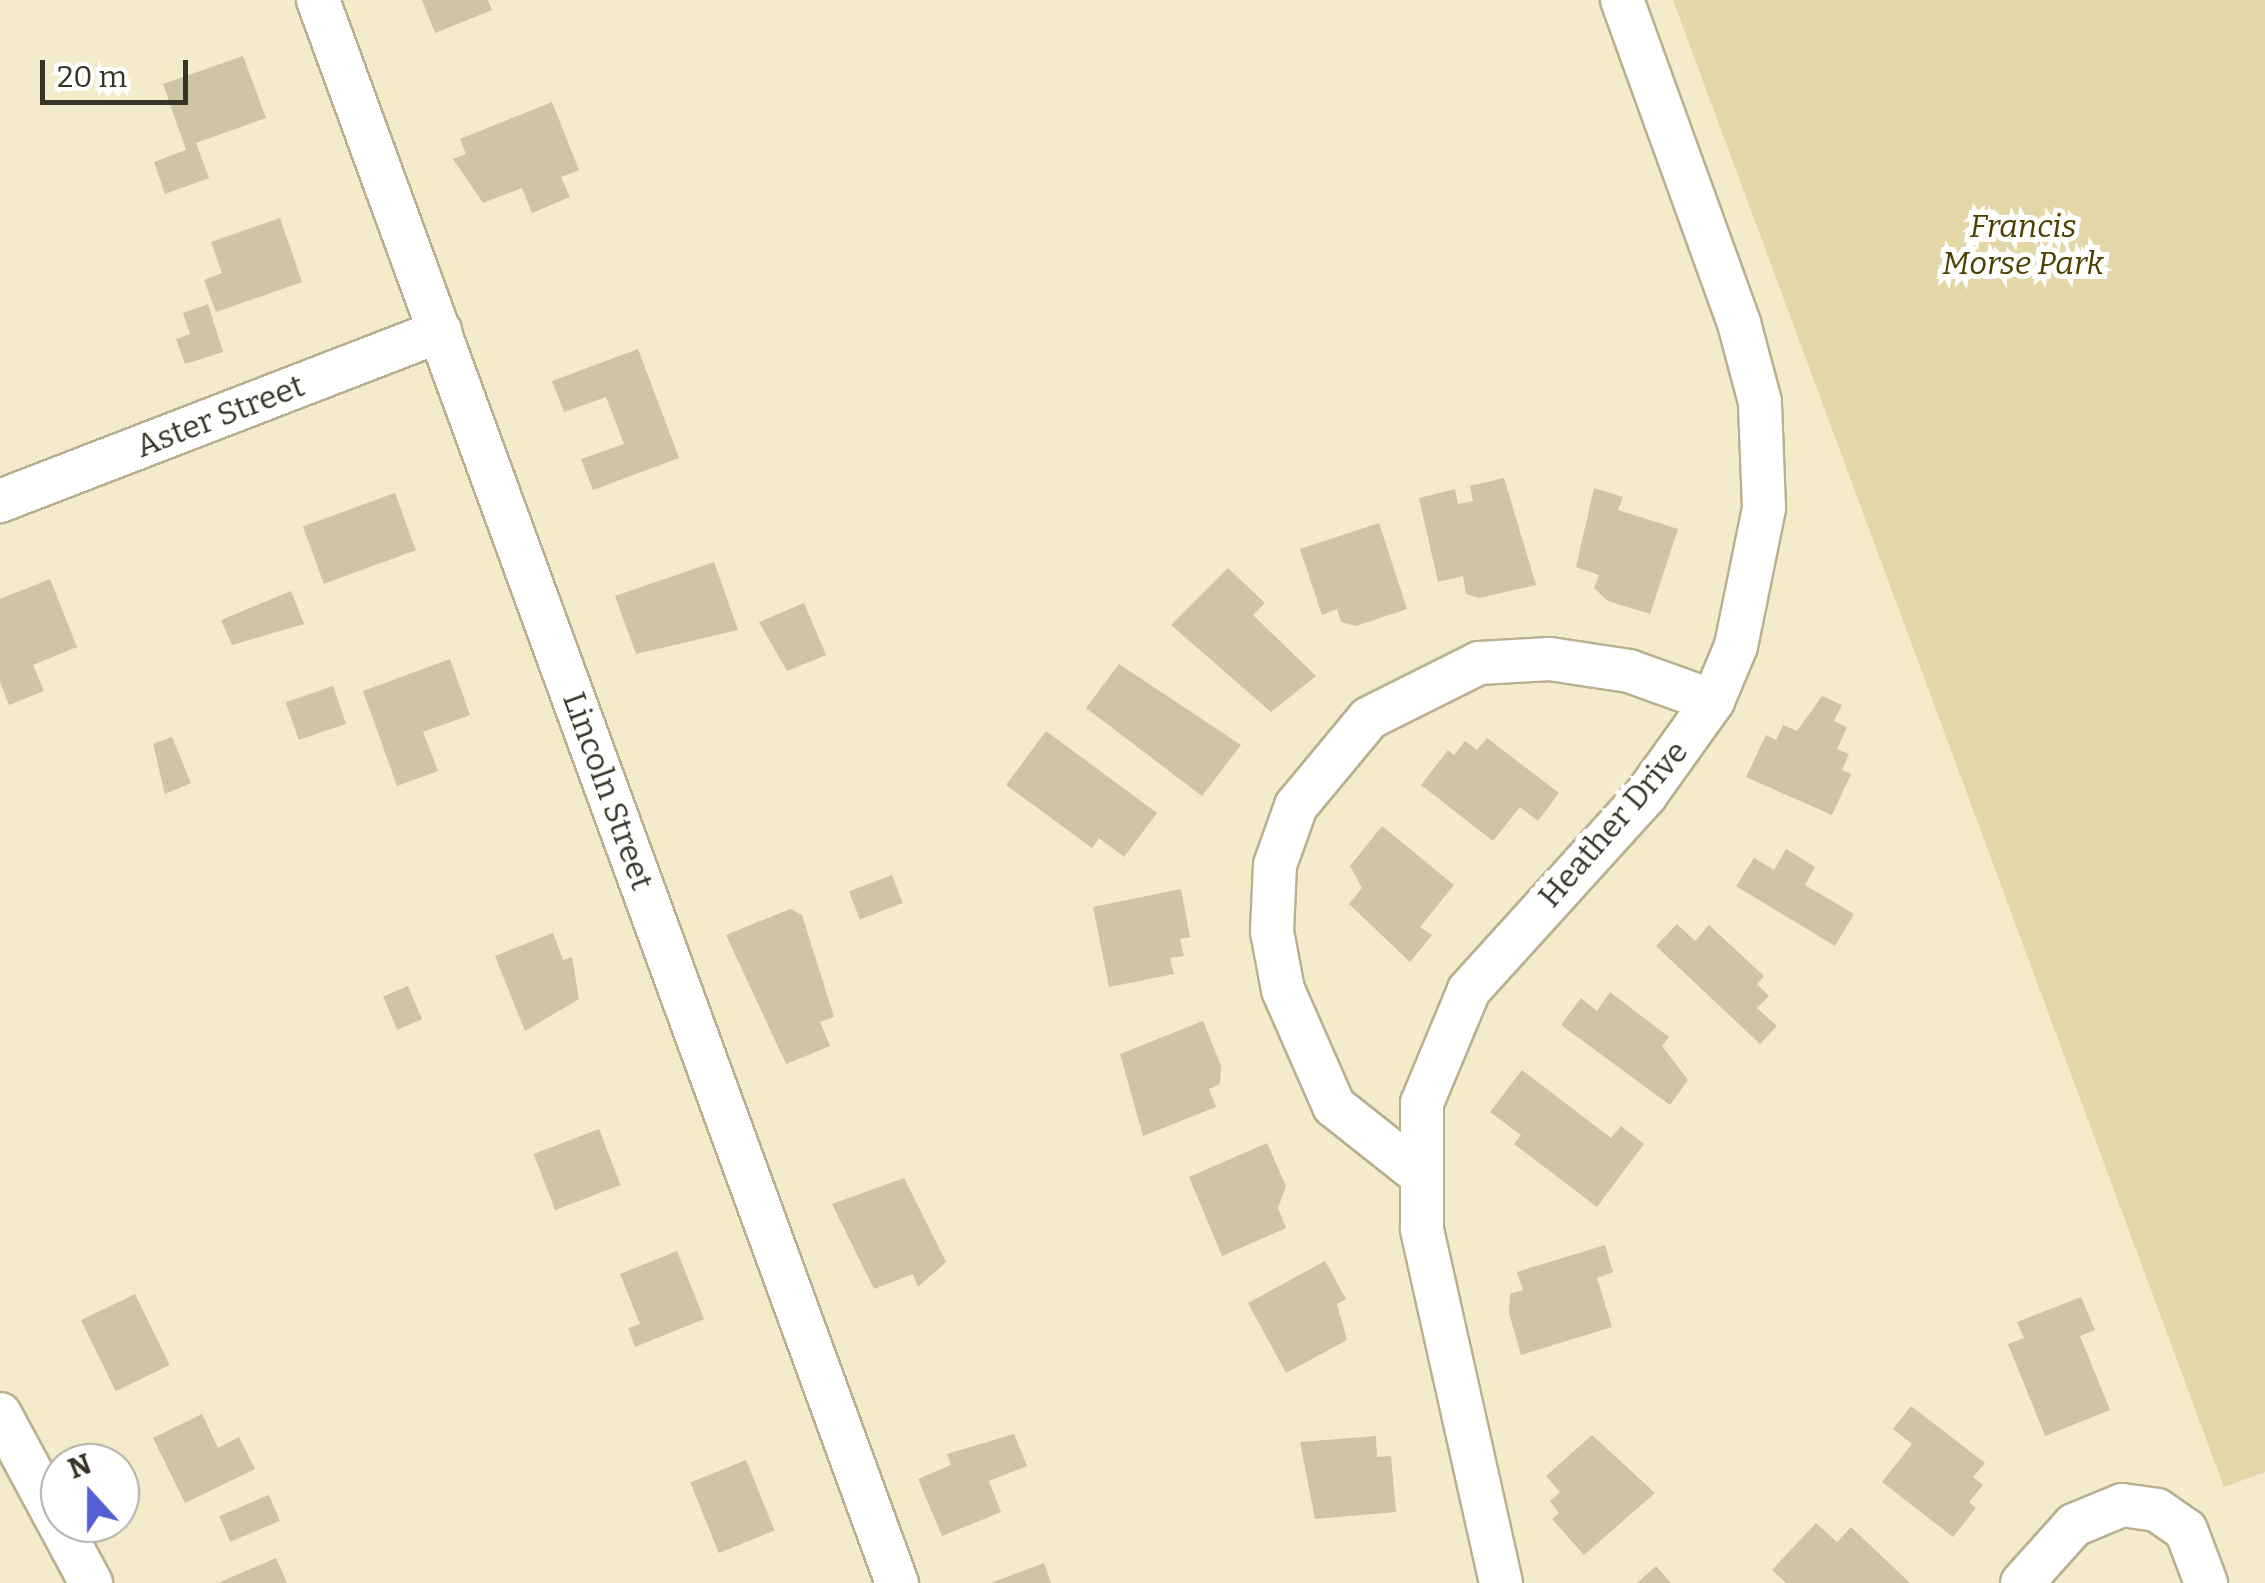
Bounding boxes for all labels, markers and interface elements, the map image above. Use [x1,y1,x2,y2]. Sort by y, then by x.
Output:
scale bar [45,40,192,102]
text: 20 m [57,59,127,95]
park label: Francis Morse Park [1942,208,2104,283]
street label: Aster Street [130,366,310,466]
street label: Lincoln Street [554,687,662,895]
street label: Heather Drive [1530,733,1696,915]
north arrow [40,1443,140,1543]
text: N [64,1447,96,1486]

